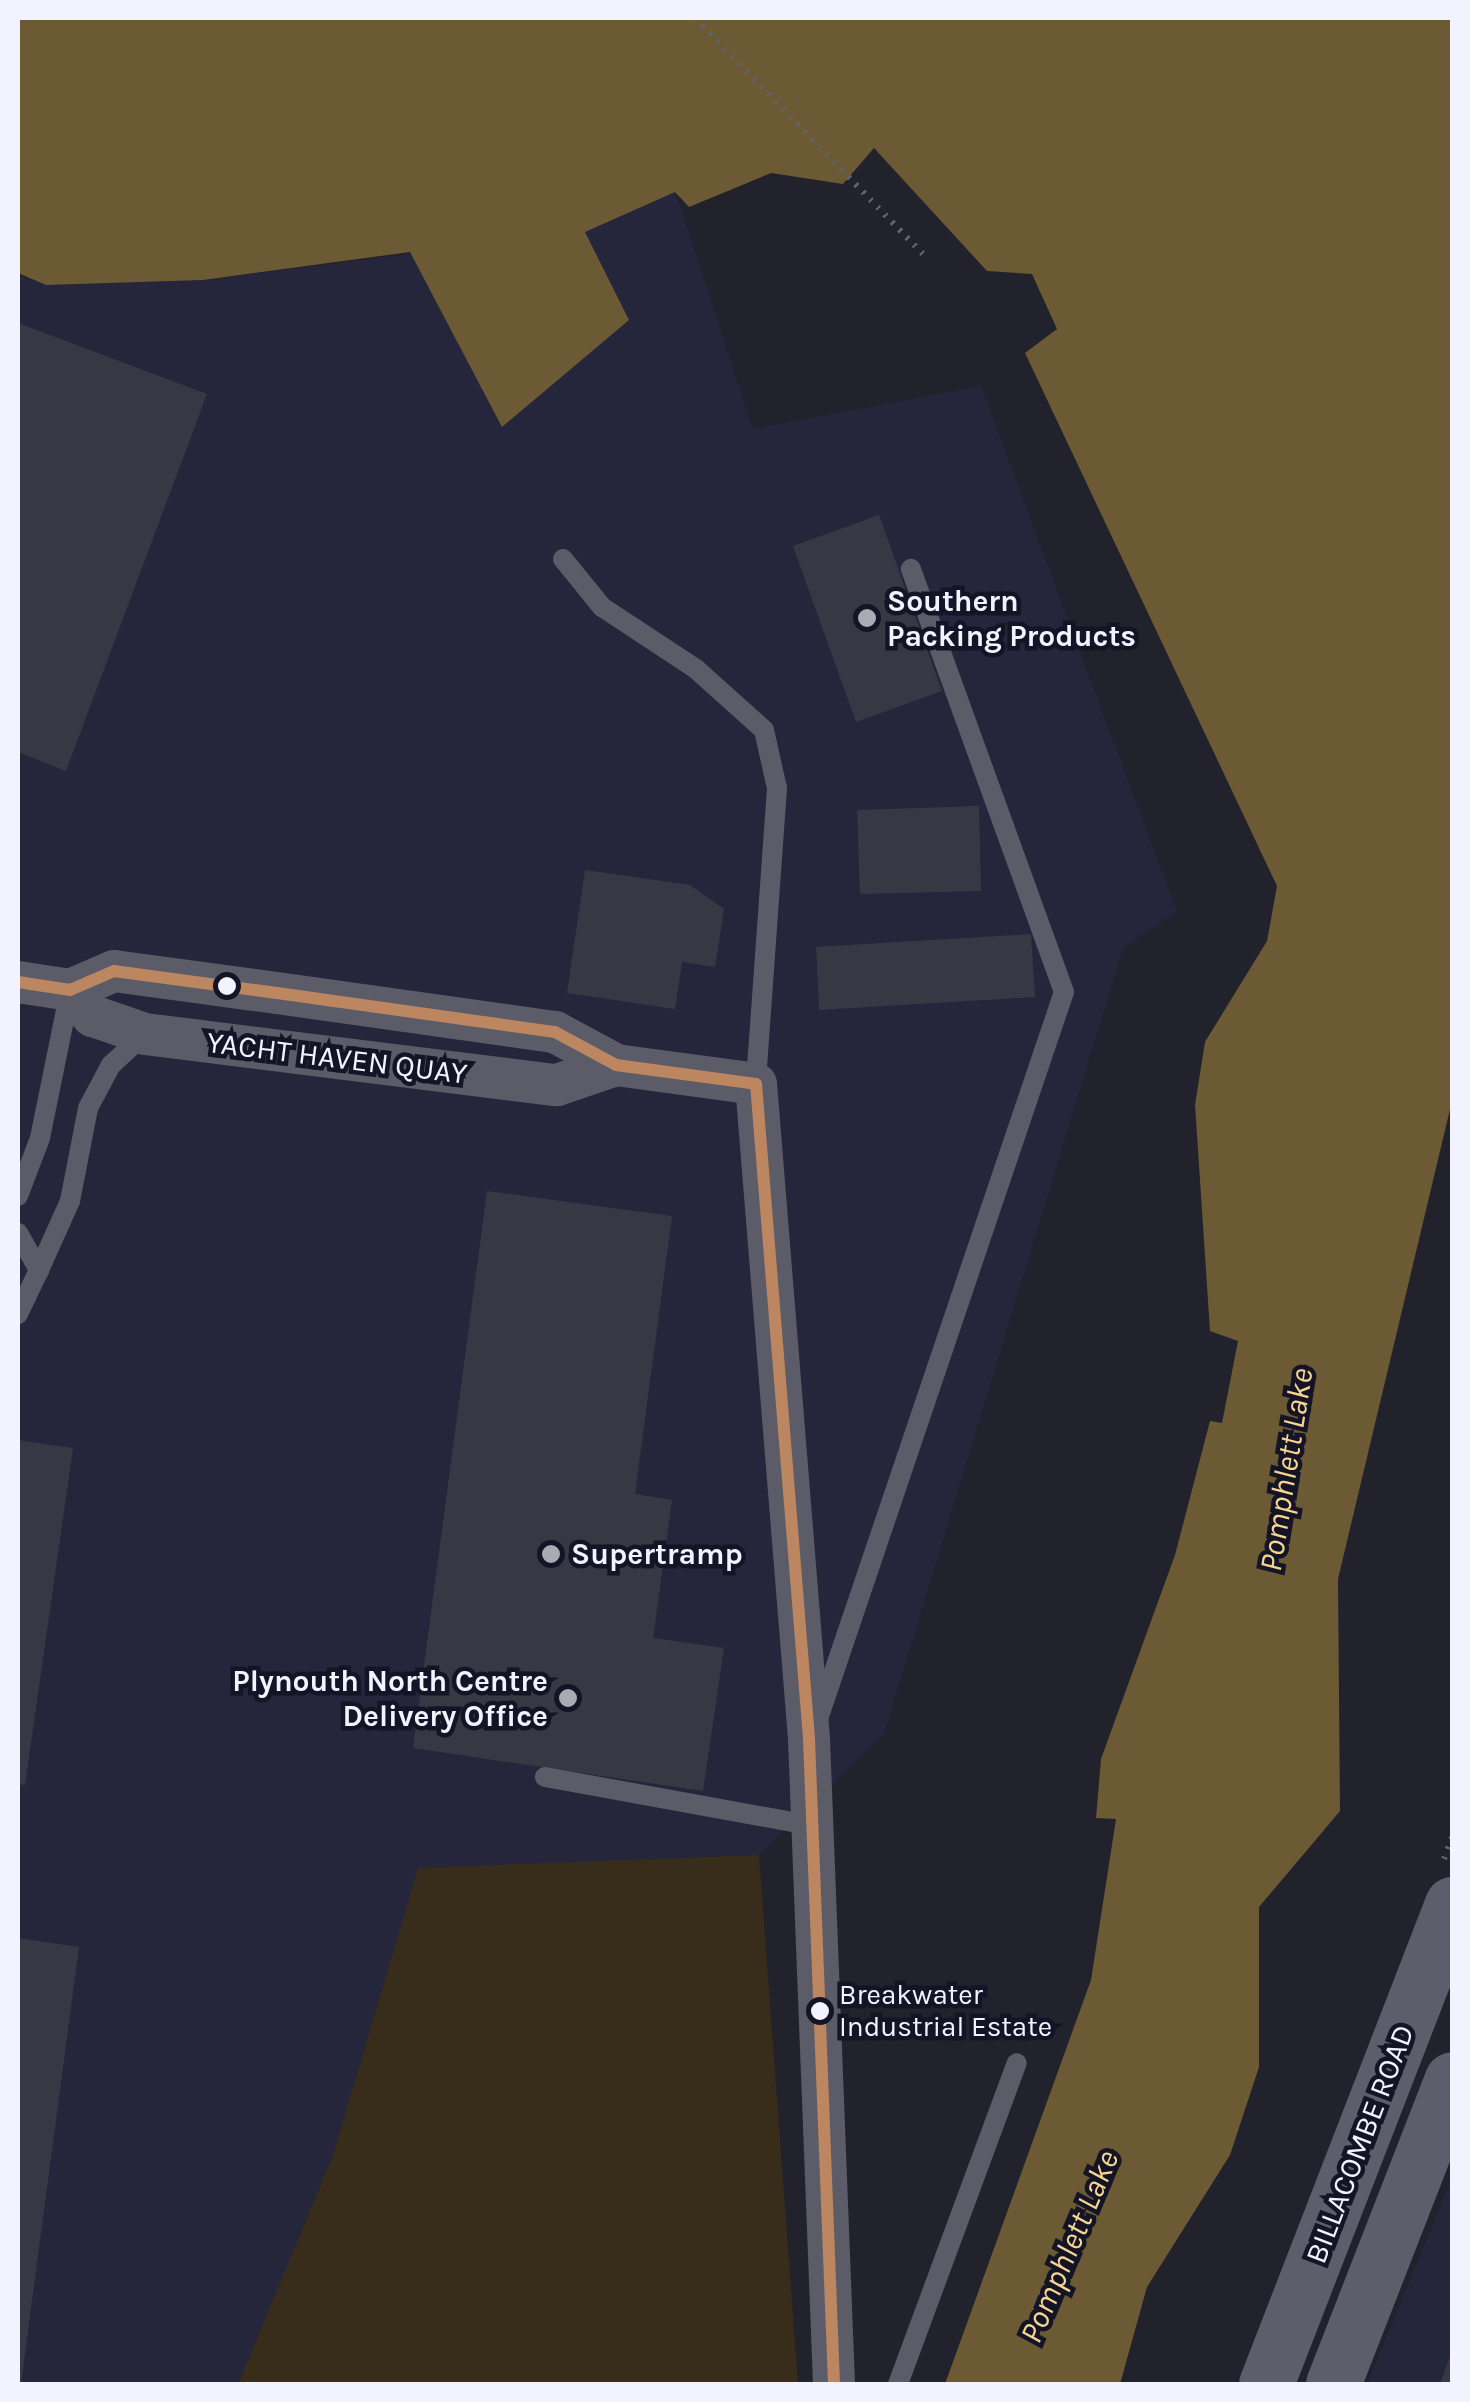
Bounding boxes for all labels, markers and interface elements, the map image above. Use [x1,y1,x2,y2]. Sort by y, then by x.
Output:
place label: Southern Packing Products [887,583,1136,654]
marker: Southern Packing Products [856,607,878,629]
unlabelled marker [217,976,237,996]
street label: YACHT HAVEN QUAY [205,1024,469,1092]
water label: Pomphlett Lake [1252,1366,1322,1574]
place label: Supertramp [571,1536,743,1572]
marker: Supertramp [540,1543,562,1565]
place label: Plynouth North Centre Delivery Office [232,1663,548,1734]
marker: Plynouth North Centre Delivery Office [557,1687,579,1709]
place label: Breakwater Industrial Estate [839,1978,1052,2044]
marker: Breakwater Industrial Estate [810,2001,830,2021]
street label: BILLACOMBE ROAD [1298,2019,1422,2269]
water label: Pomphlett Lake [1012,2145,1128,2349]

